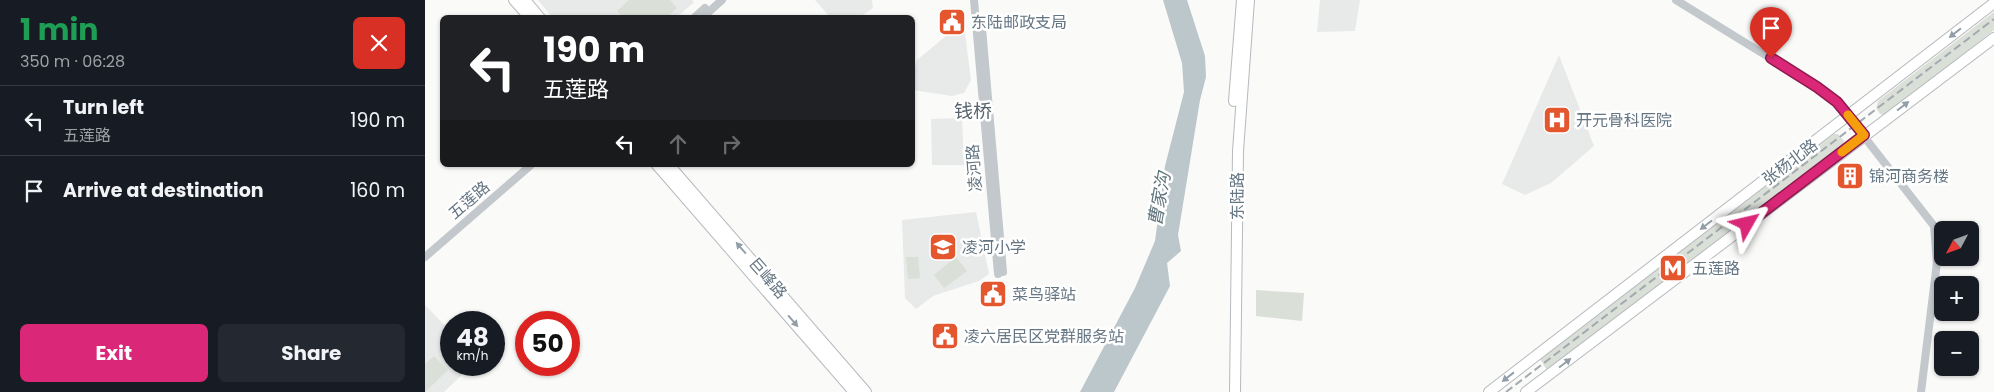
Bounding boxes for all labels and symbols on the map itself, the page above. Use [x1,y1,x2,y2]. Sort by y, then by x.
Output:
public building icon: 东陆邮政支局 [937,7,967,37]
pin [1750,7,1792,58]
place label: 东陆邮政支局 [971,11,1067,34]
one-way arrow [1949,28,1962,39]
district label: 钱桥 [954,98,992,125]
one-way arrow [1896,101,1910,111]
hospital icon: 开元骨科医院 [1542,105,1572,135]
place label: 开元骨科医院 [1576,109,1672,132]
street label: 张杨北路 [1758,134,1822,190]
street label: 凌河路 [961,143,987,193]
building icon: 锦河商务楼 [1835,161,1865,191]
place label: 锦河商务楼 [1869,165,1949,188]
water label: 曹家沟 [1142,168,1176,228]
street label: 东陆路 [1226,172,1249,220]
street label: 五莲路 [443,176,495,224]
position arrow [1720,197,1772,249]
one-way arrow [1700,220,1713,231]
north arrow [1934,221,1979,266]
school or university icon: 凌河小学 [928,232,958,262]
place label: 凌河小学 [962,236,1026,259]
one-way arrow [735,241,746,254]
street label: 巨峰路 [744,252,792,304]
metro station icon: 五莲路 [1658,253,1688,283]
place label: 五莲路 [1692,257,1740,280]
public building icon: 菜鸟驿站 [978,279,1008,309]
place label: 菜鸟驿站 [1012,283,1076,306]
speed limit sign: 50 [515,311,580,376]
one-way arrow [787,314,798,327]
public building icon: 凌六居民区党群服务站 [930,321,960,351]
place label: 凌六居民区党群服务站 [964,325,1124,348]
one-way arrow [1558,357,1571,368]
one-way arrow [1501,372,1514,383]

